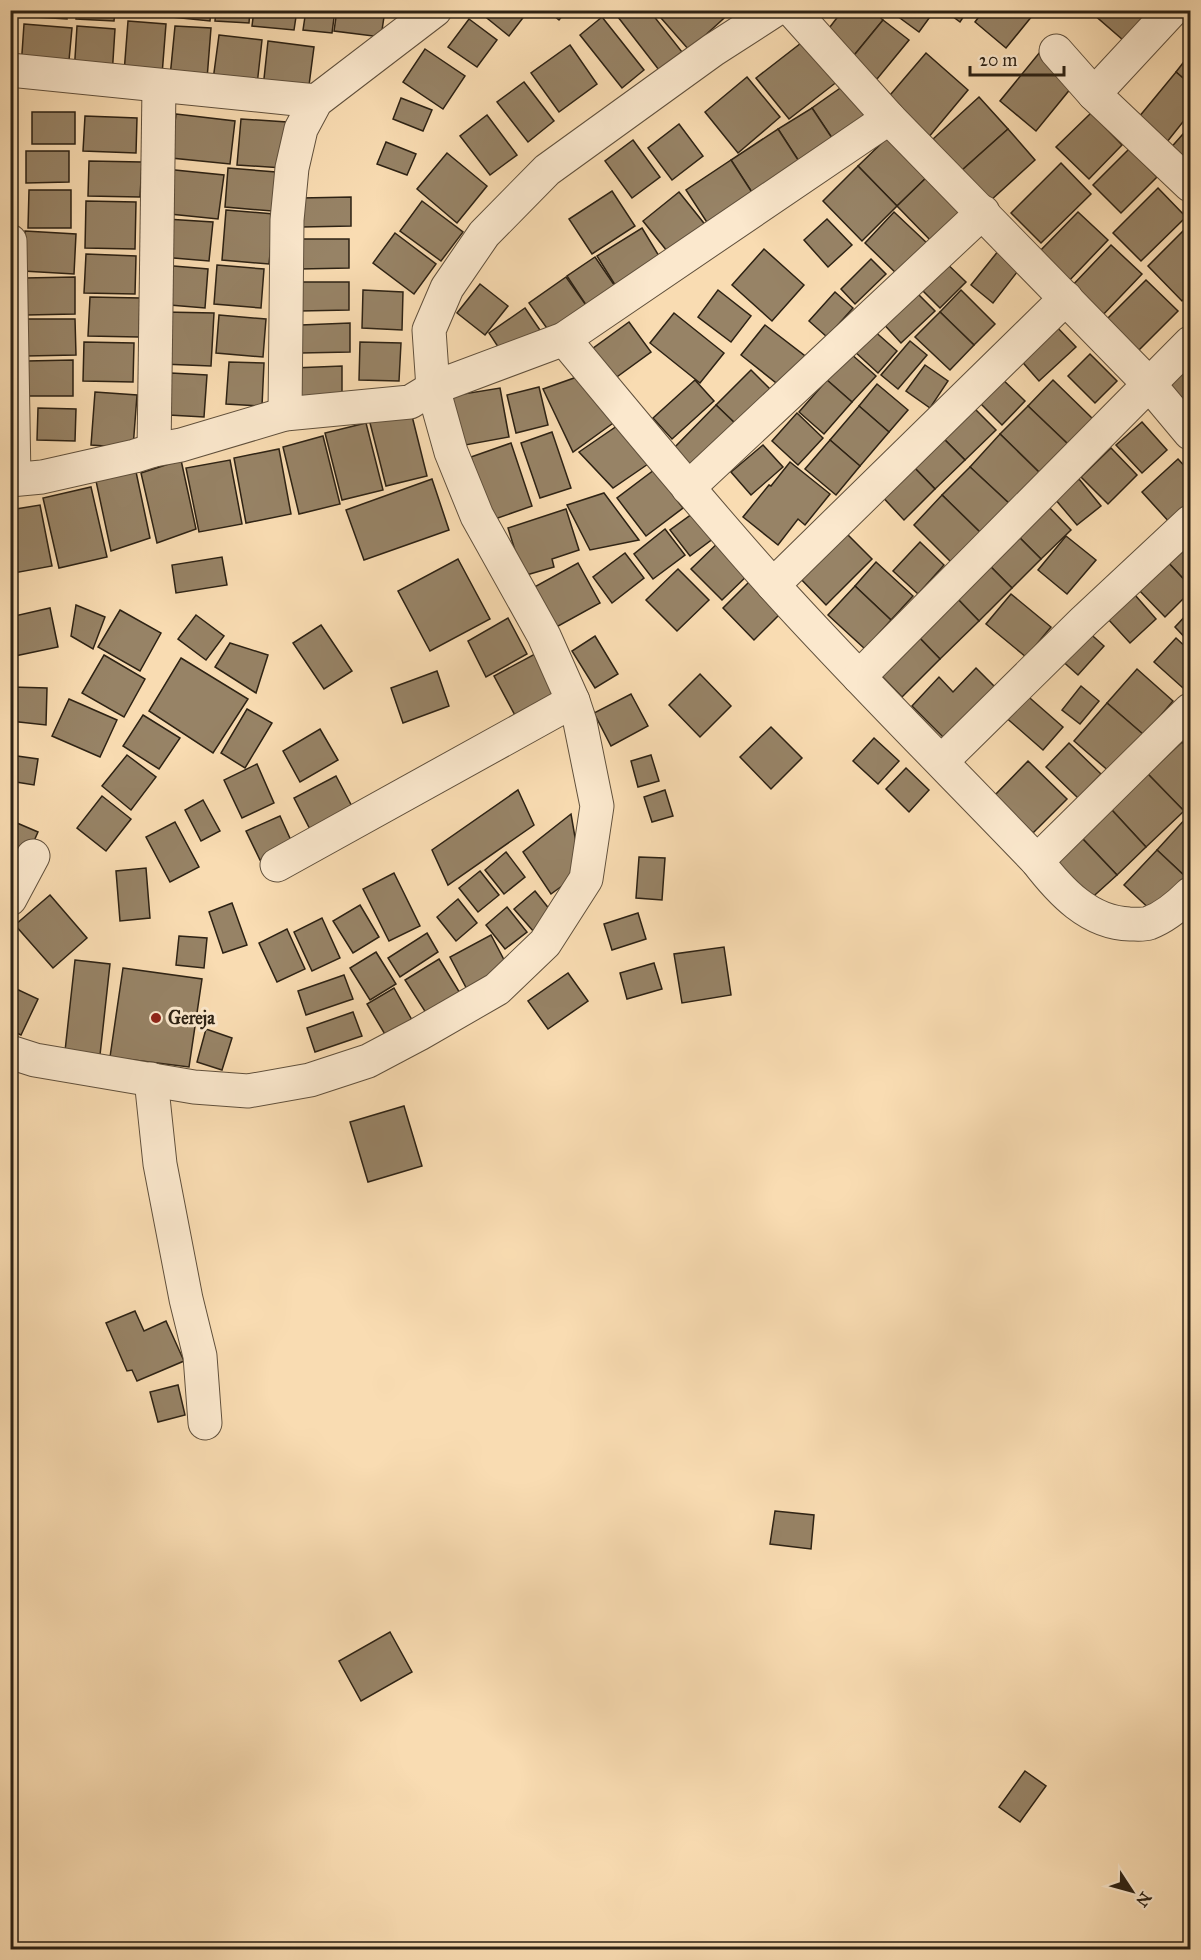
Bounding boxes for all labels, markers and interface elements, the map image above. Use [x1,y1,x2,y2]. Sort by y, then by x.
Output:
scale bar [970,39,1064,77]
text: 20 m [979,49,1017,71]
place label: Gereja [168,1007,215,1030]
marker: Gereja [149,1011,163,1025]
north arrow [1102,1861,1162,1921]
text: N [1132,1888,1155,1911]

